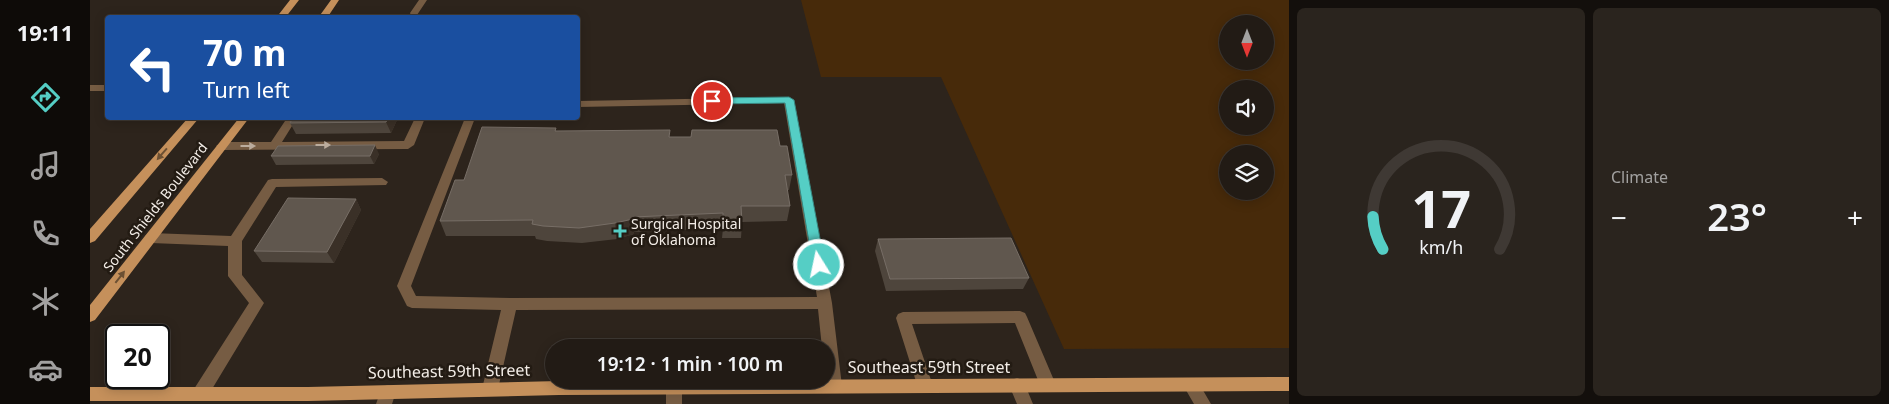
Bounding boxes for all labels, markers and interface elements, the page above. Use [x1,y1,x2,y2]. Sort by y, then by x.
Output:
north arrow [1219,15,1274,70]
map controls [1219,15,1274,200]
text: 19:11 [17,17,73,47]
text: 70 m [203,29,286,76]
icon: left [120,35,185,100]
text: Turn left [203,74,290,104]
icon: directions [28,80,63,115]
pin [691,80,733,122]
button: sound [1219,80,1274,135]
icon: arrive [698,87,726,115]
street label: South Shields Boulevard [99,138,211,276]
one-way arrow [315,141,331,149]
one-way arrow [240,142,256,150]
button: layers [1219,145,1274,200]
icon: music [28,148,63,183]
one-way arrow [156,148,168,160]
text: Climate [1611,166,1668,188]
text: 17 [1411,172,1471,243]
text: 23° [1707,190,1767,242]
text: − [1611,198,1627,236]
text: + [1847,198,1863,236]
place label: Surgical Hospital of Oklahoma [631,214,741,249]
icon: phone [28,216,63,251]
marker: Surgical Hospital of Oklahoma [613,224,627,238]
text: km/h [1419,235,1463,259]
position arrow [792,238,844,290]
one-way arrow [115,270,125,284]
icon: climate [28,284,63,319]
speed limit sign: 20 [105,324,170,389]
text: 19:12 · 1 min · 100 m [597,351,783,377]
icon: car [28,352,63,387]
street label: Southeast 59th Street [848,356,1010,378]
street label: Southeast 59th Street [368,359,531,383]

